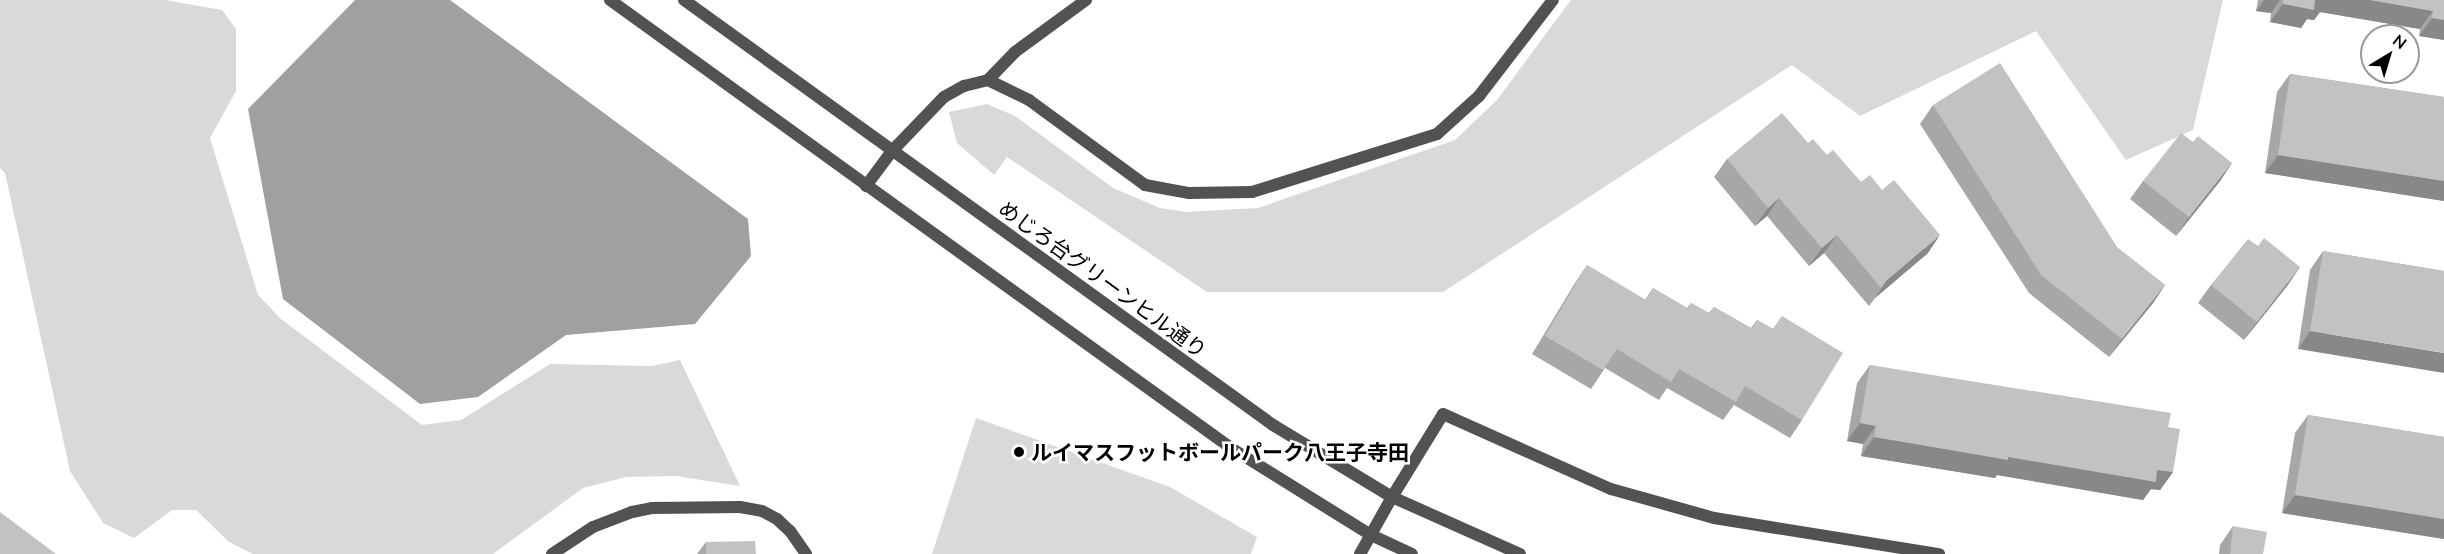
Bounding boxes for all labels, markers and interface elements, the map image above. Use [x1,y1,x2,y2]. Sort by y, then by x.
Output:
north arrow [2360,24,2420,84]
text: N [2389,30,2411,53]
street label: めじろ台グリーンヒル通り [994,195,1212,363]
place label: ルイマスフットボールパーク八王子寺田 [1031,439,1409,465]
marker: ルイマスフットボールパーク八王子寺田 [1012,445,1026,459]

